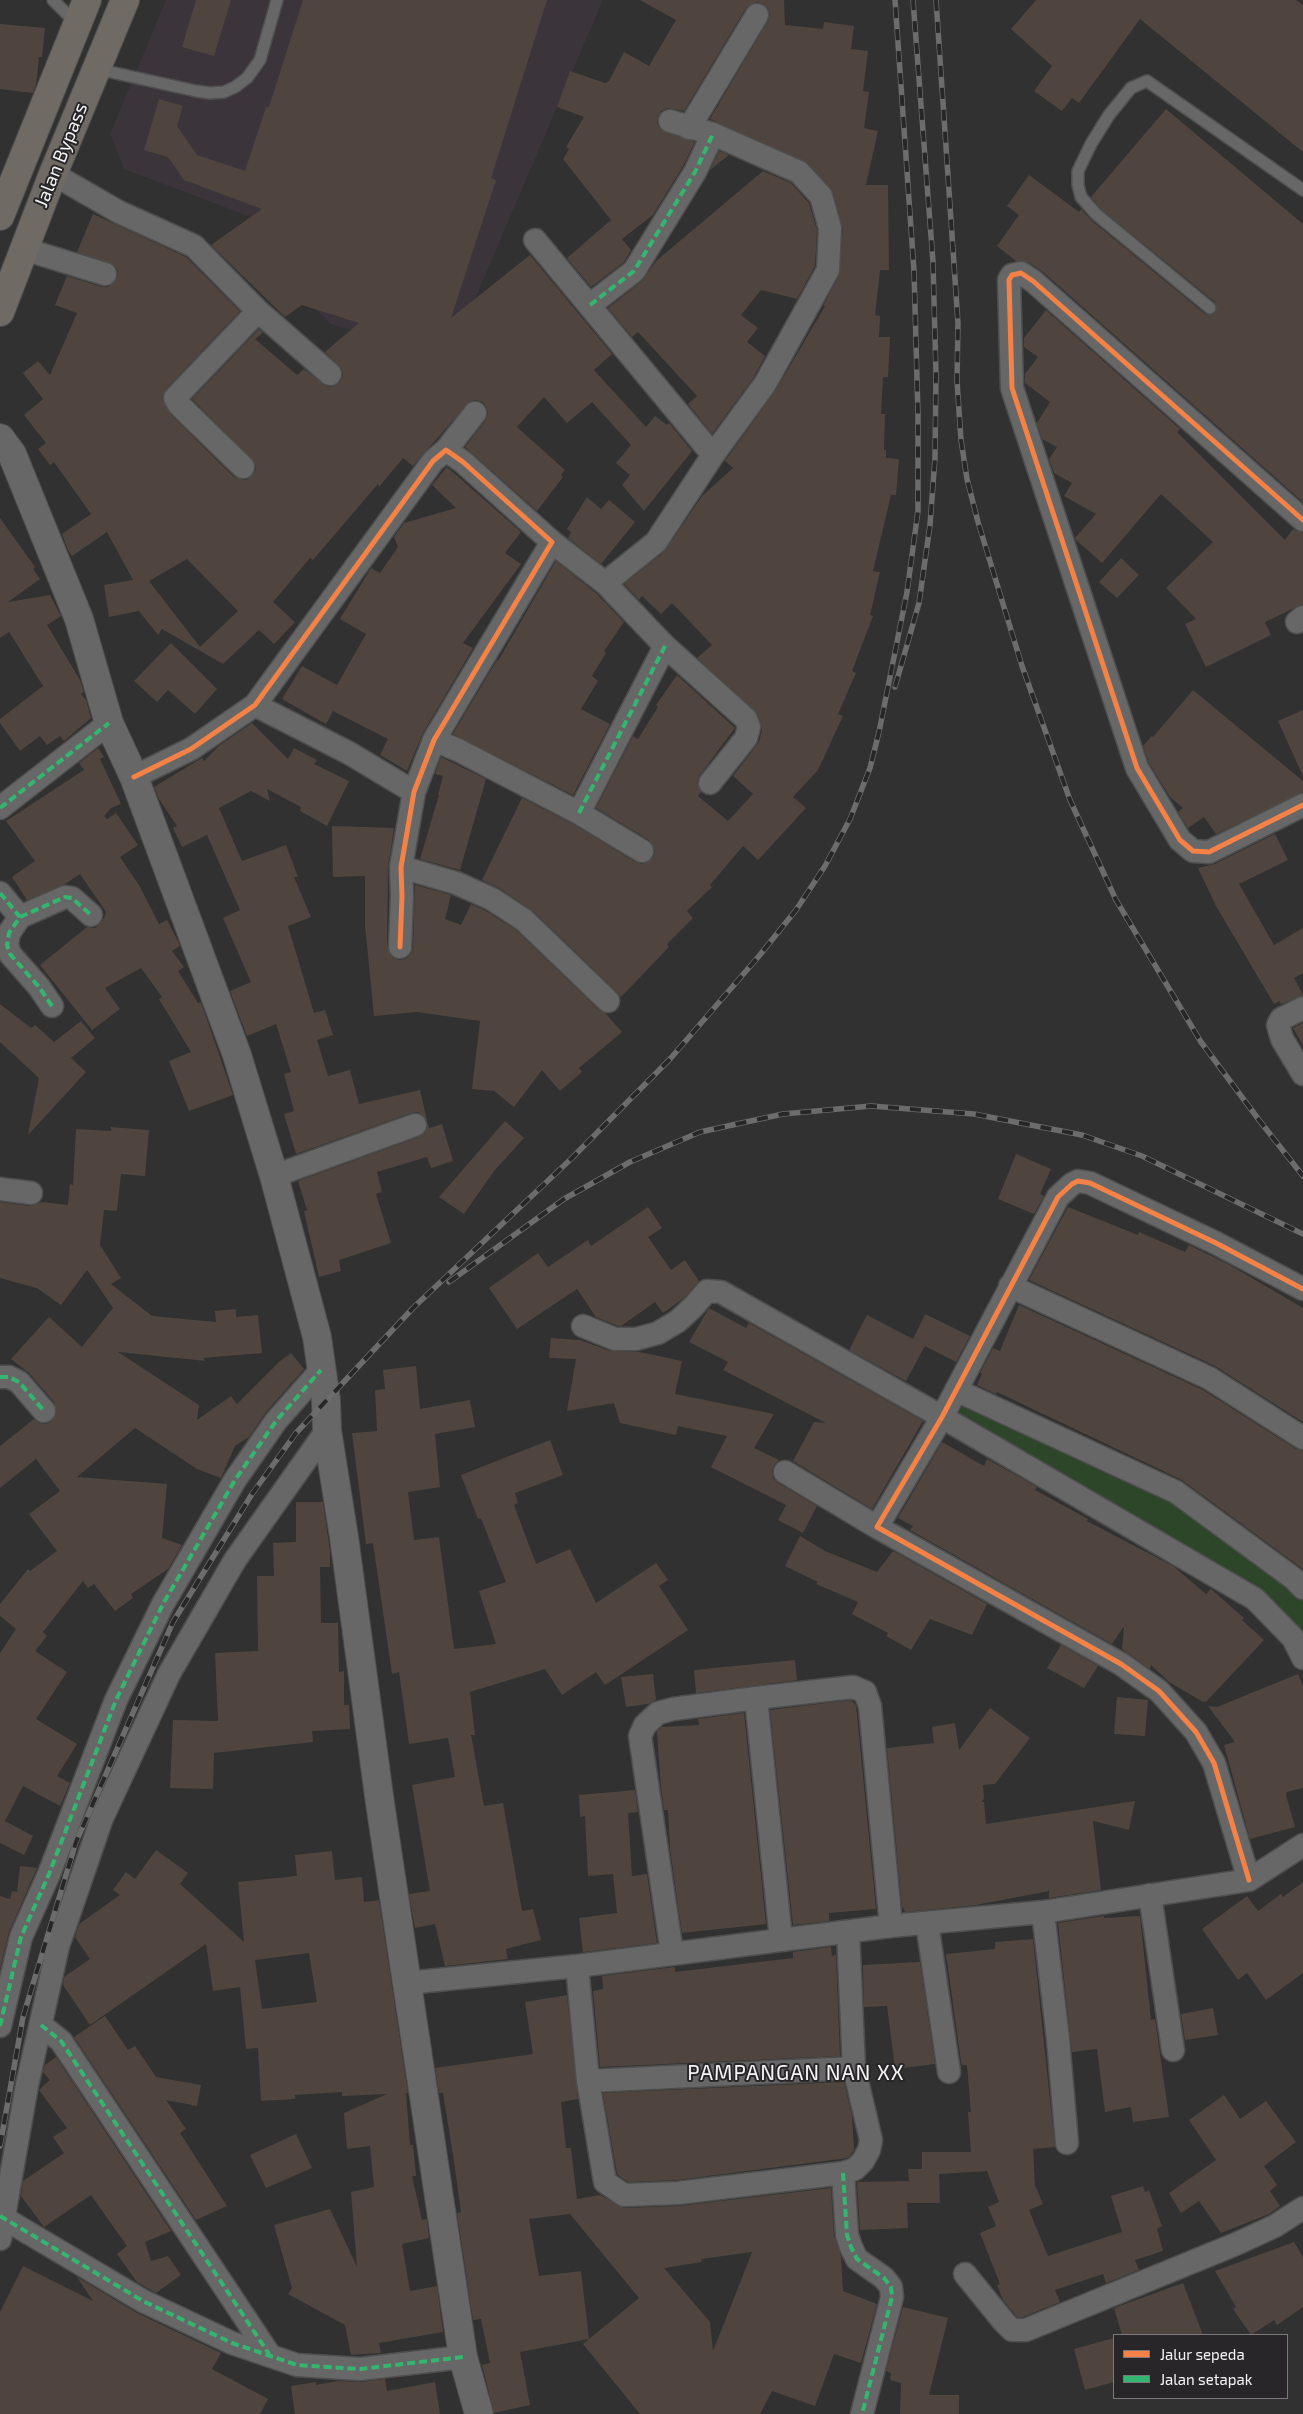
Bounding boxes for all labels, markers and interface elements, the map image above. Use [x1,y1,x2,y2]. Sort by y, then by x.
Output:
street label: Jalan Bypass [30,99,92,211]
district label: PAMPANGAN NAN XX [685,2060,907,2086]
legend [1113,2334,1288,2399]
text: Jalur sepeda [1160,2345,1245,2363]
text: Jalan setapak [1160,2370,1252,2388]

